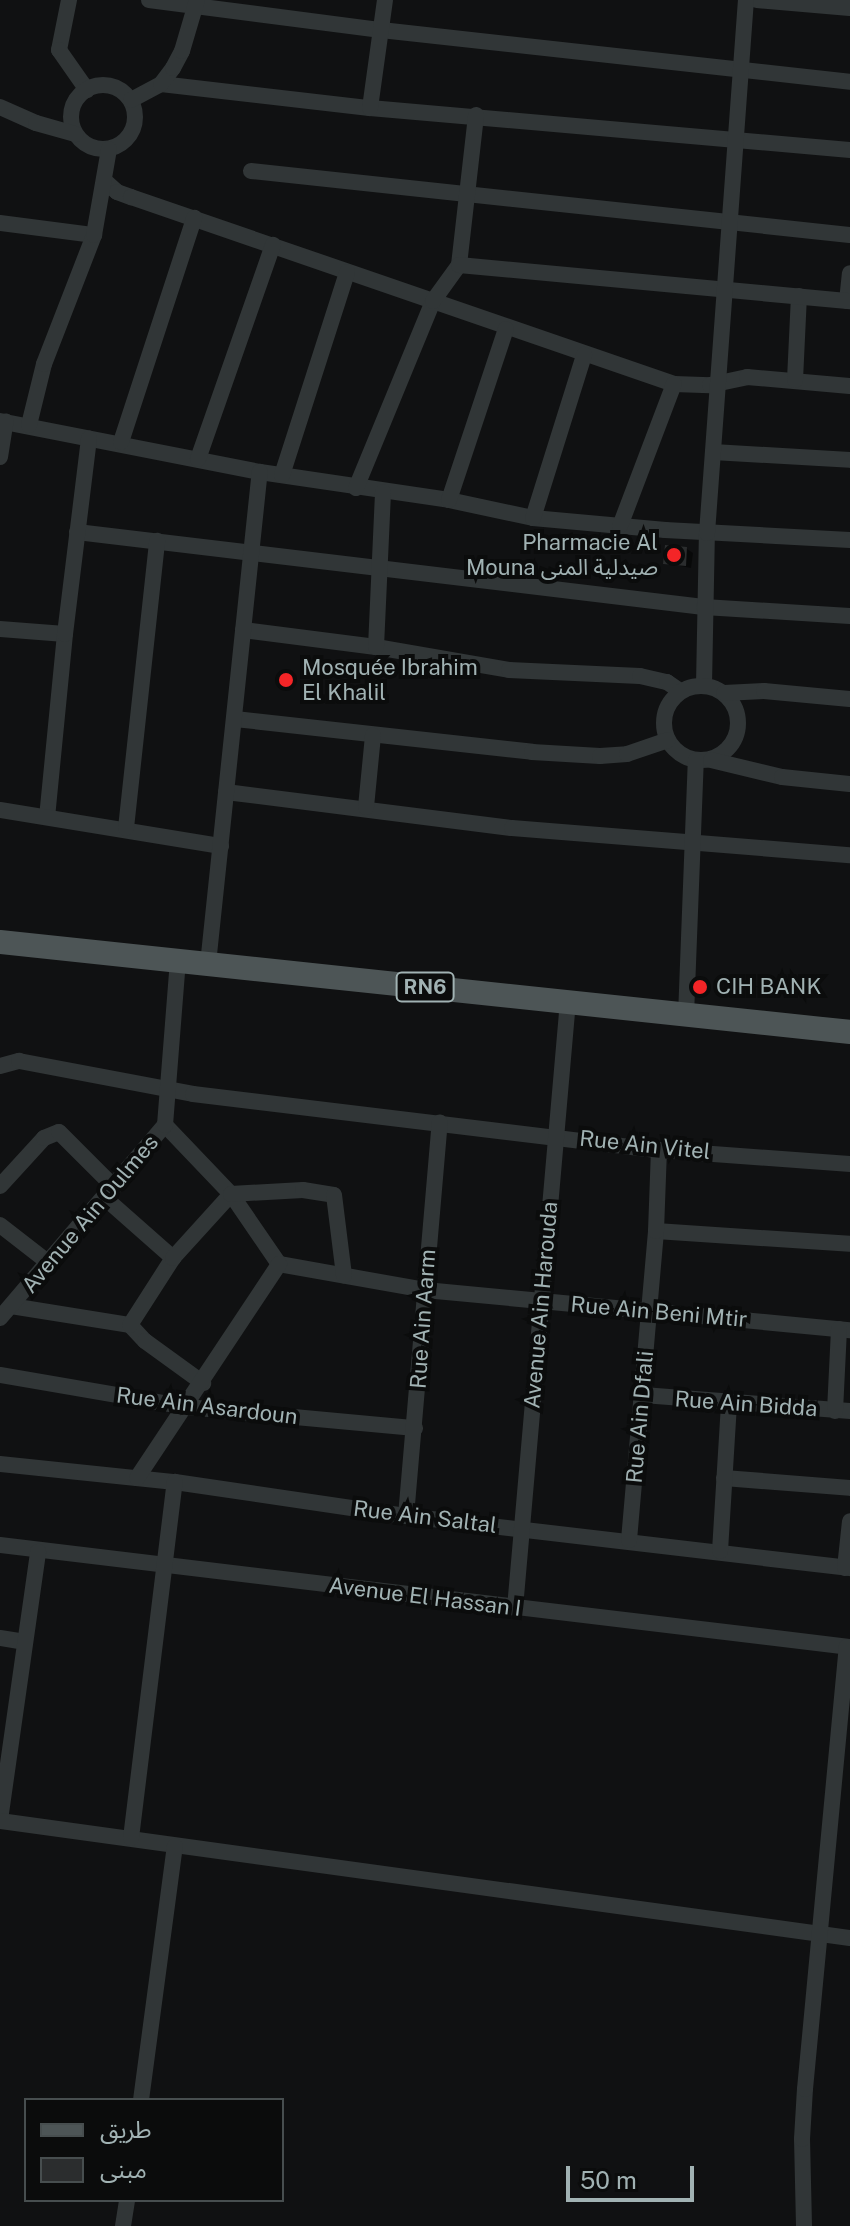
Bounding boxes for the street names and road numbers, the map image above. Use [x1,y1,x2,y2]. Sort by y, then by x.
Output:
road number: RN6 [395,971,455,1003]
street label: Rue Ain Vitel [578,1125,712,1165]
street label: Avenue Ain Oulmes [16,1130,164,1298]
street label: Avenue Ain Harouda [519,1200,563,1410]
street label: Rue Ain Aarm [405,1248,441,1390]
street label: Rue Ain Beni Mtir [569,1291,749,1333]
street label: Rue Ain Dfali [621,1350,659,1484]
street label: Rue Ain Asardoun [115,1382,299,1430]
street label: Rue Ain Bidda [674,1386,818,1422]
street label: Rue Ain Saltal [352,1495,498,1539]
street label: Avenue El Hassan I [327,1572,523,1622]

